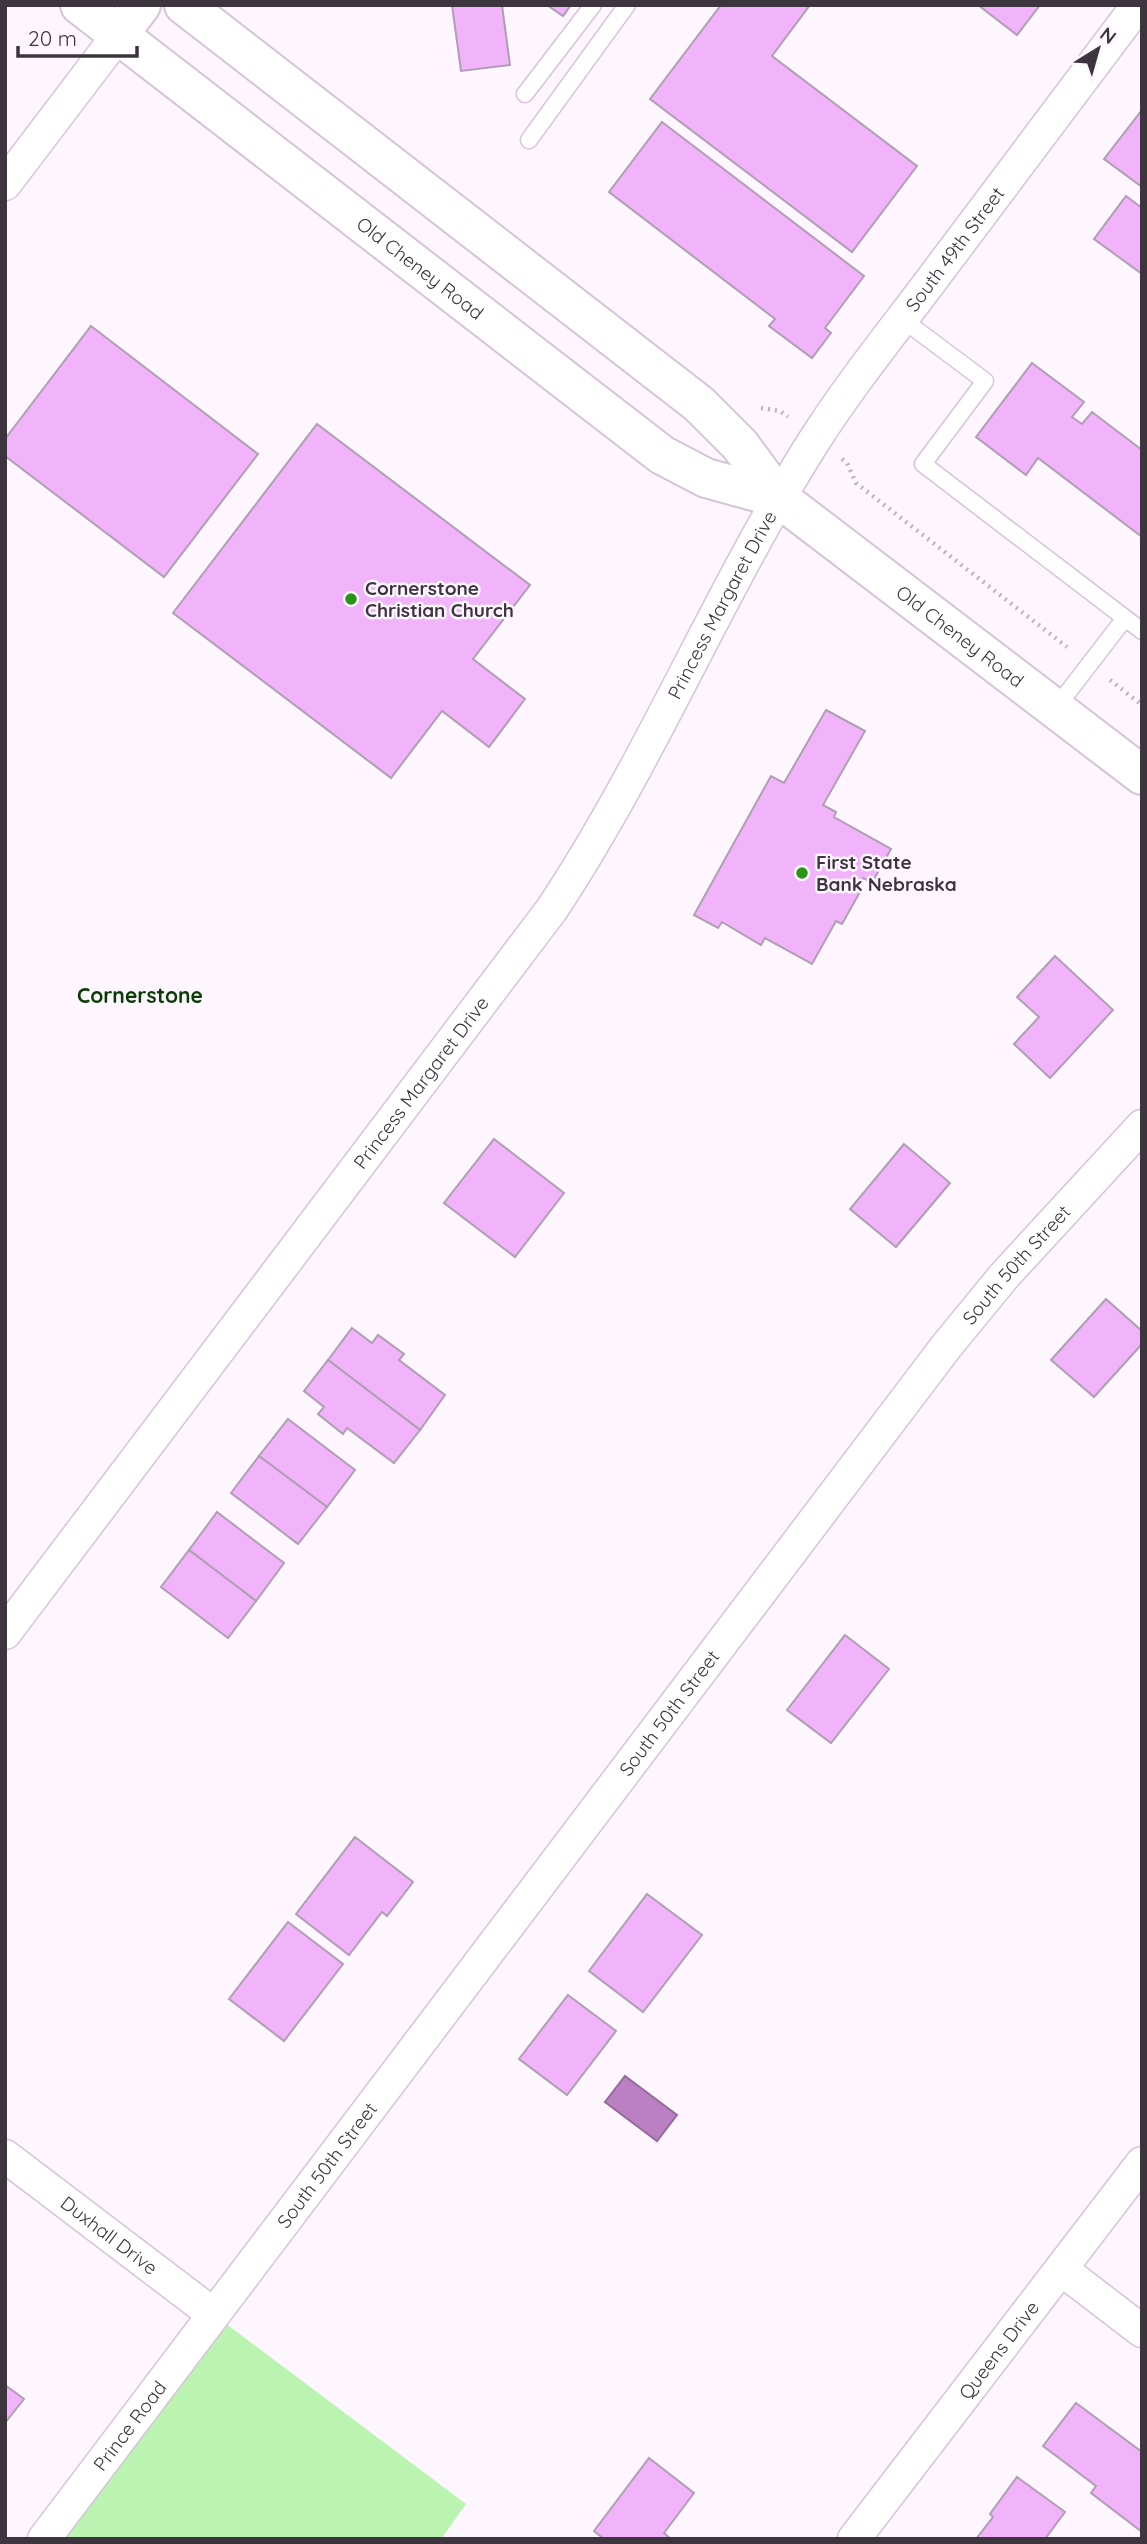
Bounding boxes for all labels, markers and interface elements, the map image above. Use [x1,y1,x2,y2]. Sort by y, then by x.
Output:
scale bar [18,14,136,58]
north arrow [1063,14,1133,84]
text: N [1095,22,1121,49]
text: 20 m [28,25,77,51]
street label: South 49th Street [900,182,1009,316]
street label: Old Cheney Road [352,211,489,325]
street label: Princess Margaret Drive [662,506,782,703]
place label: Cornerstone Christian Church [365,576,514,622]
street label: Old Cheney Road [891,580,1029,692]
marker: Cornerstone Christian Church [343,591,359,607]
place label: First State Bank Nebraska [816,850,957,896]
marker: First State Bank Nebraska [794,865,810,881]
district label: Cornerstone [77,982,203,1008]
street label: Princess Margaret Drive [348,991,494,1173]
street label: South 50th Street [957,1200,1075,1329]
street label: South 50th Street [614,1645,724,1780]
street label: South 50th Street [272,2097,382,2233]
street label: Duxhall Drive [56,2191,163,2280]
street label: Queens Drive [953,2296,1044,2404]
street label: Prince Road [88,2376,171,2476]

